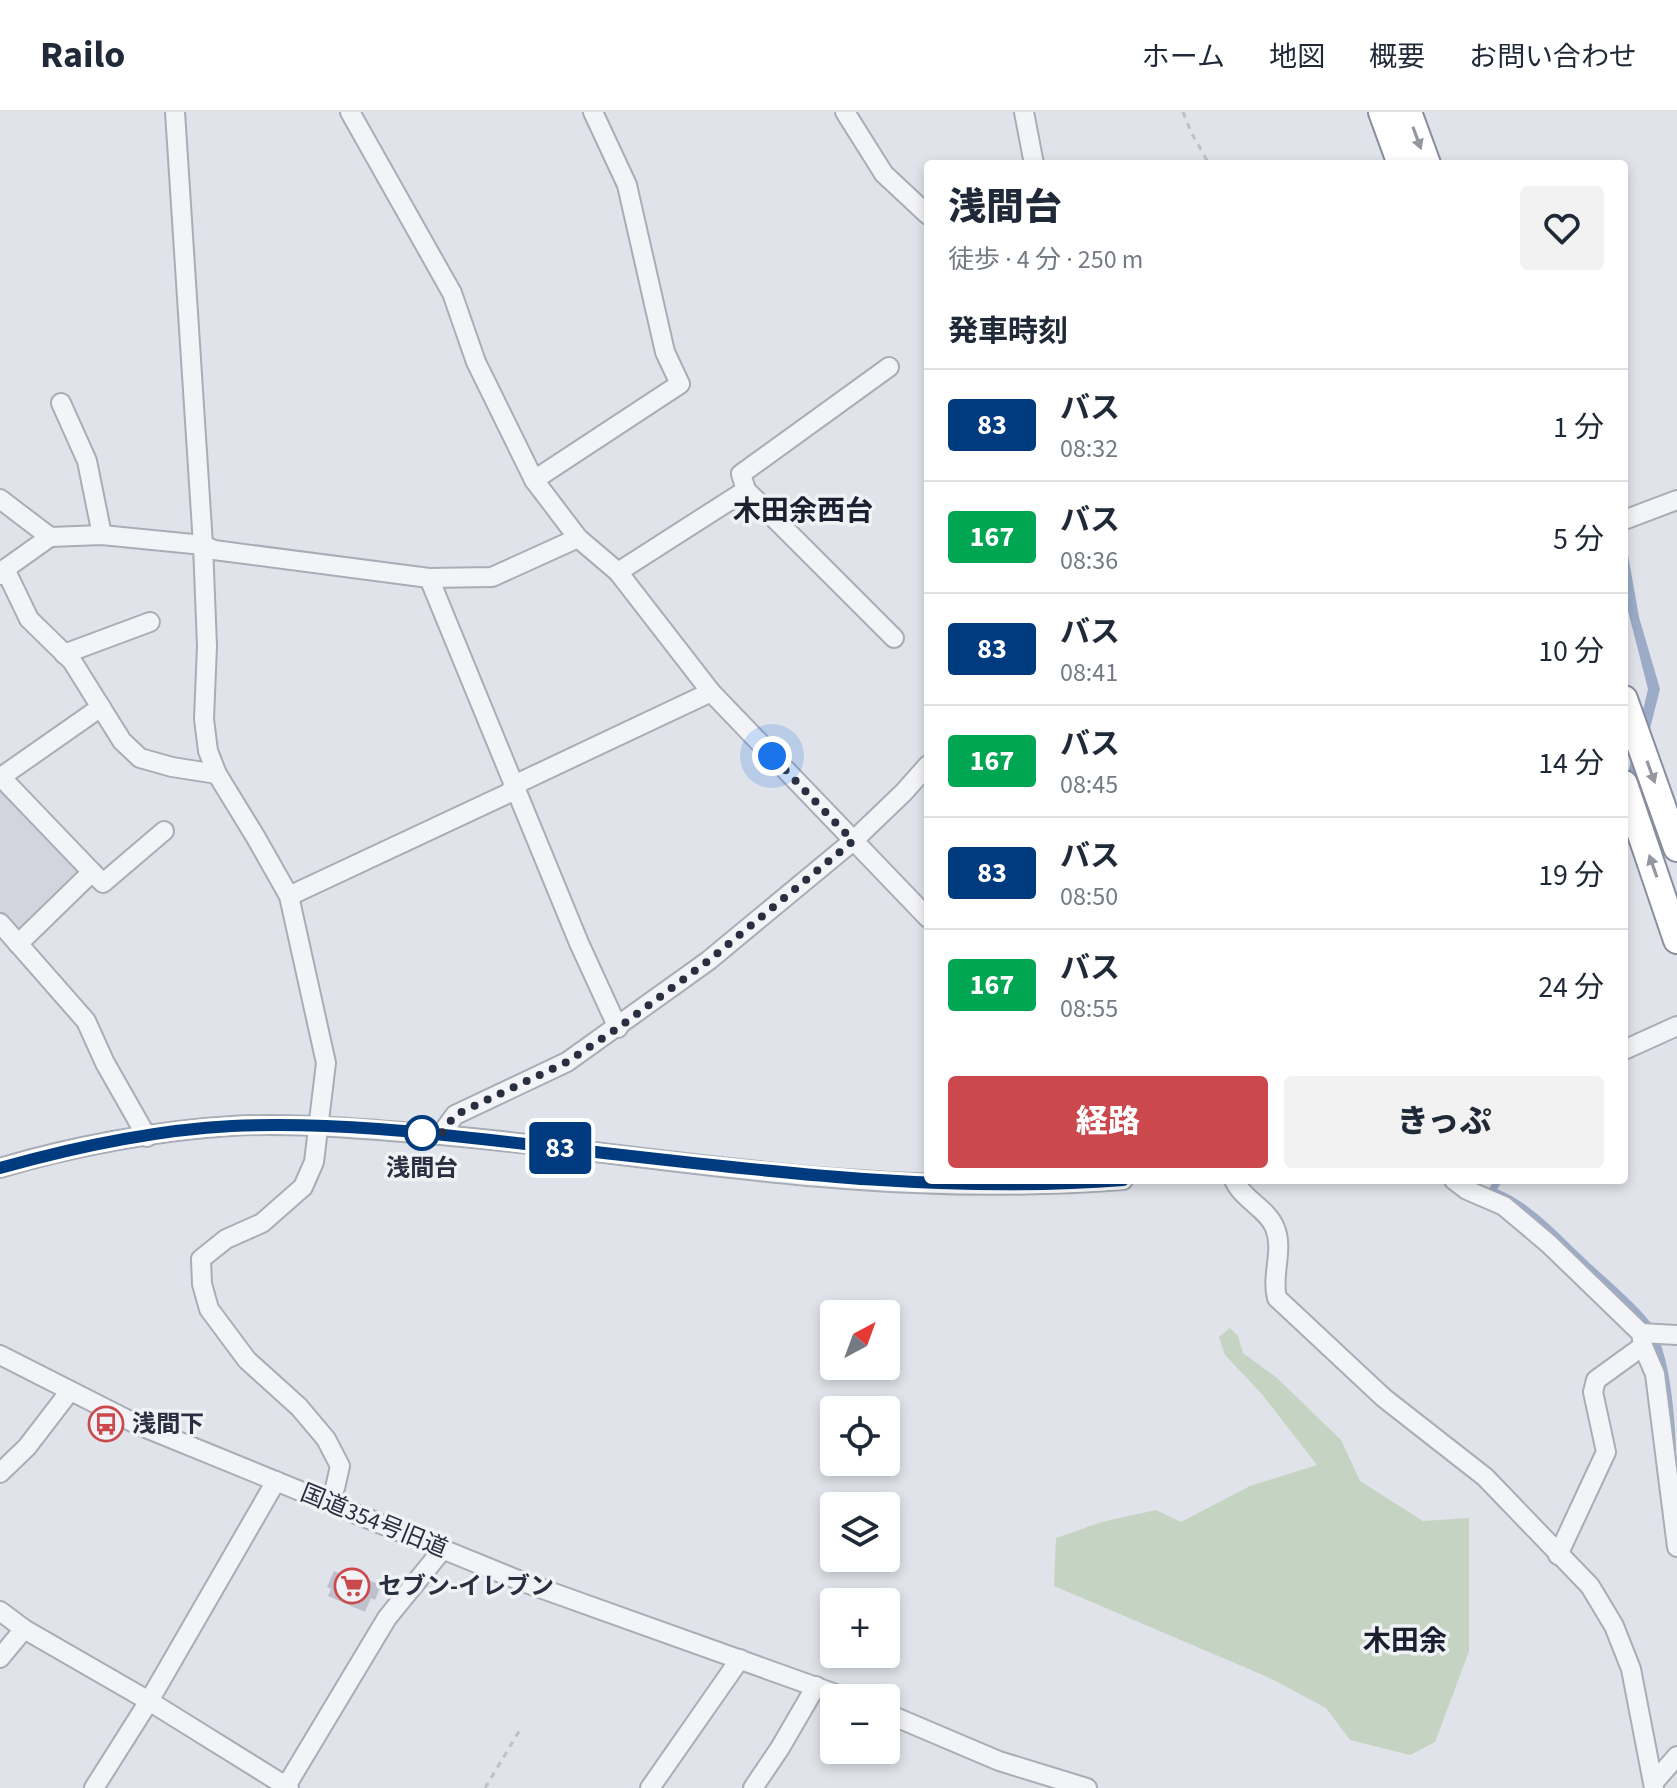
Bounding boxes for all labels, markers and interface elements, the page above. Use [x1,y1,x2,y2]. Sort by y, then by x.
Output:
text: Railo [40,28,125,82]
text: ホーム [1142,37,1225,77]
text: 地図 [1269,37,1325,77]
text: 概要 [1369,37,1425,77]
text: お問い合わせ [1469,37,1637,77]
one-way arrow [1411,126,1424,150]
text: 浅間台 [948,181,1062,235]
button: heart [1520,186,1604,270]
text: 徒歩 · 4 分 · 250 m [948,241,1143,278]
text: 発車時刻 [948,310,1068,353]
text: バス [1060,387,1120,430]
text: 83 [977,405,1007,445]
text: 1 分 [1553,406,1604,449]
text: 08:32 [1060,430,1118,467]
district label: 木田余西台 [733,491,873,531]
text: バス [1060,499,1120,542]
text: 167 [970,517,1014,557]
text: 5 分 [1553,518,1604,561]
text: 08:36 [1060,542,1118,579]
text: バス [1060,611,1120,654]
text: 83 [977,629,1007,669]
text: 10 分 [1538,630,1604,673]
text: 08:41 [1060,654,1118,691]
text: バス [1060,723,1120,766]
your location [752,736,792,776]
text: 167 [970,741,1014,781]
text: 14 分 [1538,742,1604,785]
one-way arrow [1645,760,1658,784]
text: 08:45 [1060,766,1118,803]
text: バス [1060,835,1120,878]
text: 83 [977,853,1007,893]
one-way arrow [1646,853,1658,877]
text: 19 分 [1538,854,1604,897]
text: 08:50 [1060,878,1118,915]
text: バス [1060,947,1120,990]
text: 167 [970,965,1014,1005]
text: 24 分 [1538,966,1604,1009]
text: 08:55 [1060,990,1118,1027]
button: 経路 [948,1076,1268,1168]
button: きっぷ [1284,1076,1604,1168]
marker: 浅間台 [405,1116,439,1150]
line badge: 83 [524,1122,596,1174]
text: 83 [545,1128,575,1168]
place label: 浅間台 [386,1151,458,1186]
north arrow [820,1300,900,1380]
map controls [820,1300,900,1764]
button: locate [820,1396,900,1476]
bus stop icon: 浅間下 [87,1405,125,1443]
place label: 浅間下 [132,1407,204,1442]
street label: 国道354号旧道 [295,1476,453,1566]
button: layers [820,1492,900,1572]
supermarket icon: セブン-イレブン [333,1567,371,1605]
place label: セブン-イレブン [378,1569,554,1604]
button: + [820,1588,900,1668]
district label: 木田余 [1363,1621,1447,1661]
button: − [820,1684,900,1764]

